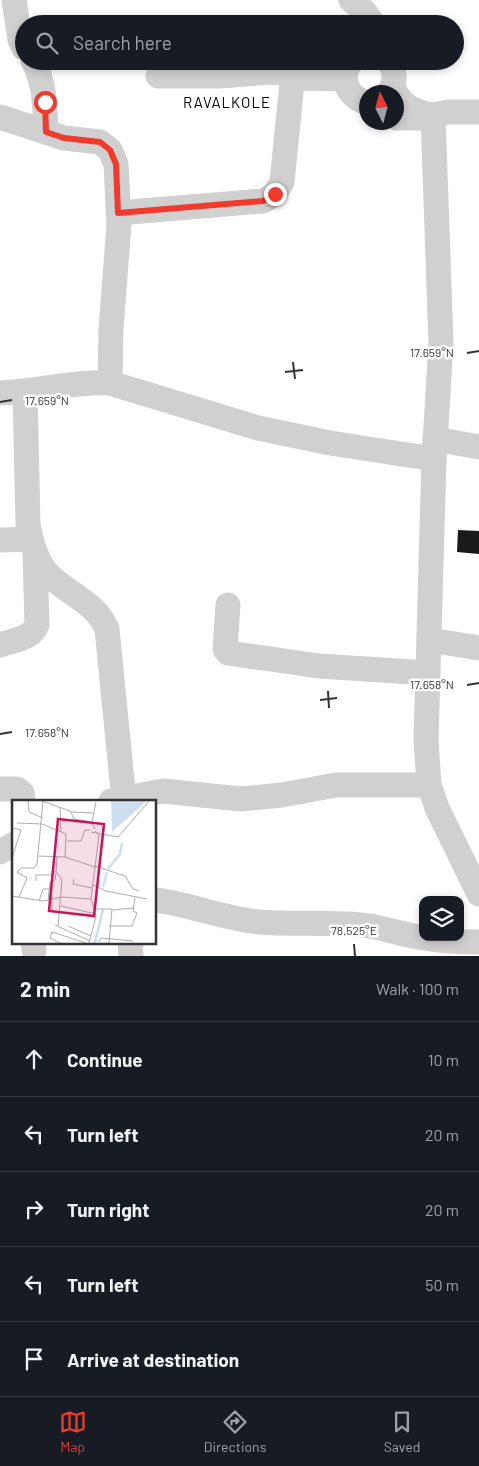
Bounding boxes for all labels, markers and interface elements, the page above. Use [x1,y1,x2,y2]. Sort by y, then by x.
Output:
search box [15,15,464,70]
icon: search [33,29,61,57]
text: Search here [73,31,172,54]
north arrow [359,85,404,130]
route start [34,91,57,114]
district label: RAVALKOLE [183,93,271,111]
route end [264,183,287,206]
text: 17.659°N [410,345,454,359]
text: 17.659°N [25,393,69,407]
text: 17.658°N [410,677,454,691]
text: 17.658°N [25,725,69,739]
inset map [12,800,156,944]
map controls [419,896,464,941]
button: layers [419,896,464,941]
text: 78.525°E [331,923,377,937]
text: 2 min [20,976,70,1001]
text: Walk · 100 m [376,979,459,998]
icon: ahead [20,1045,48,1073]
text: Continue [67,1048,143,1071]
text: 10 m [428,1050,459,1069]
icon: left [20,1120,48,1148]
text: Turn left [67,1123,138,1146]
text: 20 m [425,1125,459,1144]
icon: right [20,1195,48,1223]
text: Turn right [67,1198,149,1221]
text: 20 m [425,1200,459,1219]
icon: left [20,1270,48,1298]
text: Turn left [67,1273,138,1296]
text: 50 m [425,1275,459,1294]
icon: arrive [20,1345,48,1373]
text: Arrive at destination [67,1348,239,1371]
tab: Map [59,1408,87,1455]
tab: Directions [204,1408,266,1455]
tab: Saved [384,1408,420,1455]

